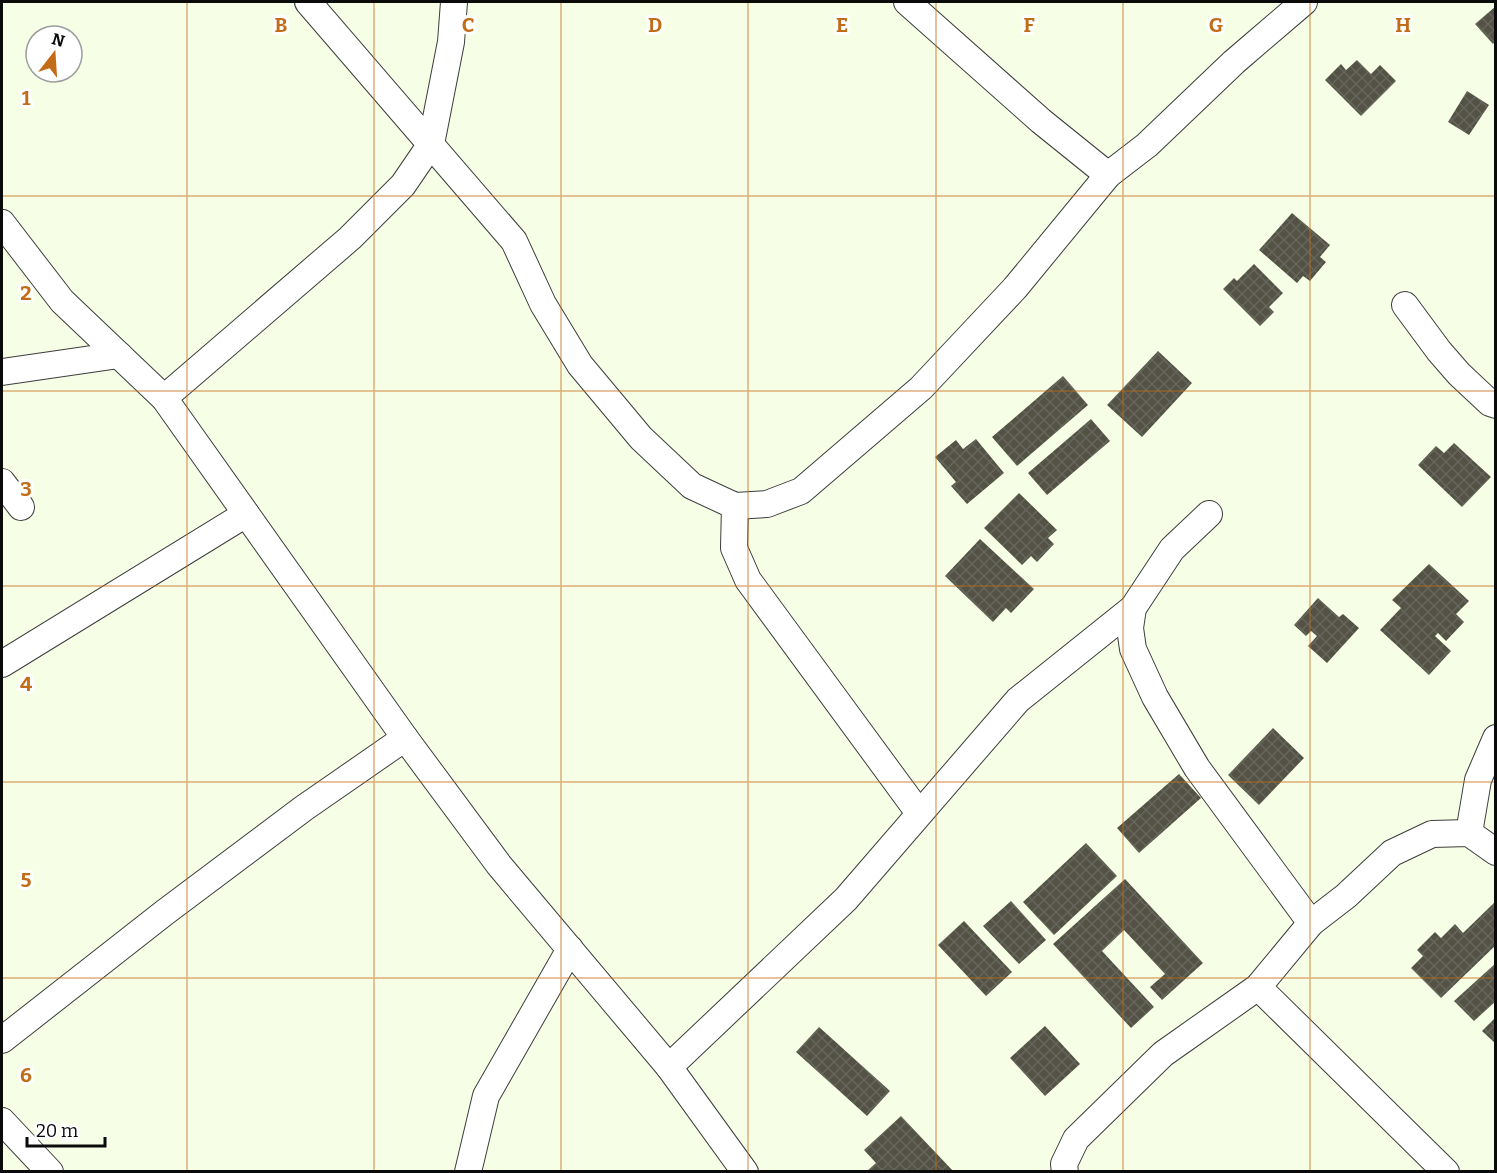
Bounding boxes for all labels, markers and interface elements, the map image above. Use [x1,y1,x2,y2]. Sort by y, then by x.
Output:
text: B [275,13,288,37]
text: C [462,13,474,37]
text: D [648,13,662,37]
text: E [836,13,848,37]
text: F [1023,13,1035,37]
text: G [1209,13,1223,37]
text: H [1395,13,1411,37]
north arrow [24,24,84,84]
text: N [50,29,67,51]
text: 1 [22,86,31,110]
text: 2 [20,281,32,305]
text: 3 [20,477,32,501]
text: 4 [20,672,32,696]
text: 5 [21,868,32,892]
text: 6 [20,1063,32,1087]
scale bar [27,1110,105,1148]
text: 20 m [36,1120,78,1142]

